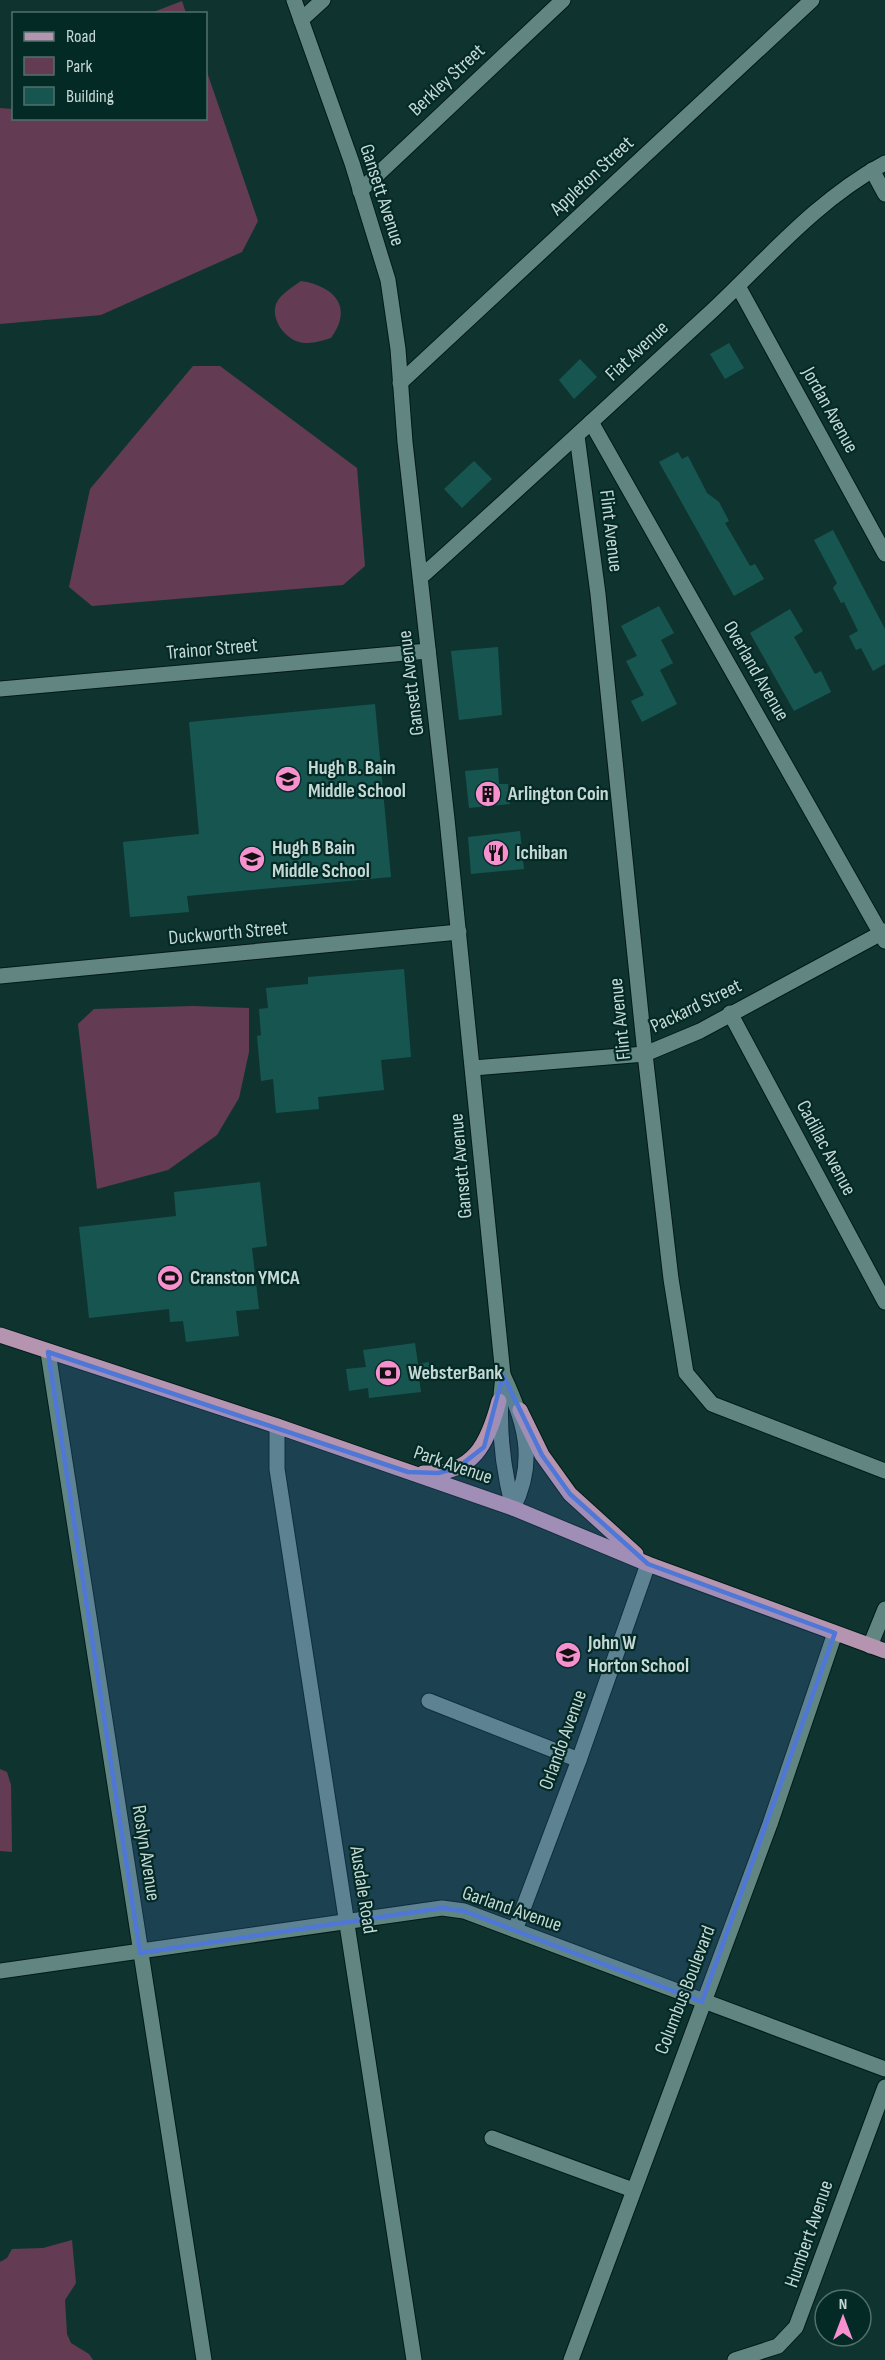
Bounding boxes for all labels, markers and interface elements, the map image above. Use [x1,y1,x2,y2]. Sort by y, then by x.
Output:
legend [12,12,207,120]
text: Road [66,26,96,47]
street label: Berkley Street [404,39,490,121]
text: Park [66,56,92,77]
text: Building [66,86,114,107]
street label: Appleton Street [545,131,639,221]
street label: Gansett Avenue [354,141,410,249]
street label: Fiat Avenue [600,316,674,386]
street label: Jordan Avenue [796,362,863,457]
street label: Flint Avenue [594,489,628,573]
street label: Overland Avenue [718,617,794,725]
street label: Gansett Avenue [393,629,429,737]
street label: Trainor Street [165,633,259,665]
place label: Hugh B. Bain Middle School [308,756,406,803]
school or university icon: Hugh B. Bain Middle School [273,764,303,794]
building icon: Arlington Coin [473,779,503,809]
place label: Arlington Coin [507,782,609,806]
place label: Hugh B Bain Middle School [272,836,370,883]
restaurant icon: Ichiban [481,838,511,868]
place label: Ichiban [516,841,568,865]
school or university icon: Hugh B Bain Middle School [237,844,267,874]
street label: Duckworth Street [168,916,288,950]
street label: Packard Street [647,974,745,1038]
street label: Flint Avenue [604,977,636,1061]
street label: Cadillac Avenue [791,1096,861,1200]
street label: Gansett Avenue [444,1112,478,1220]
sports icon: Cranston YMCA [155,1263,185,1293]
place label: Cranston YMCA [190,1266,300,1290]
bank icon: WebsterBank [373,1358,403,1388]
place label: WebsterBank [408,1361,503,1385]
street label: Park Avenue [411,1440,495,1490]
place label: John W Horton School [587,1631,689,1678]
school or university icon: John W Horton School [553,1640,583,1670]
street label: Orlando Avenue [534,1687,592,1793]
street label: Roslyn Avenue [127,1803,165,1903]
street label: Ausdale Road [344,1843,382,1936]
street label: Garland Avenue [459,1881,565,1937]
street label: Columbus Boulevard [649,1922,721,2058]
street label: Humbert Avenue [779,2177,839,2291]
north arrow [813,2288,873,2348]
text: N [839,2295,847,2314]

